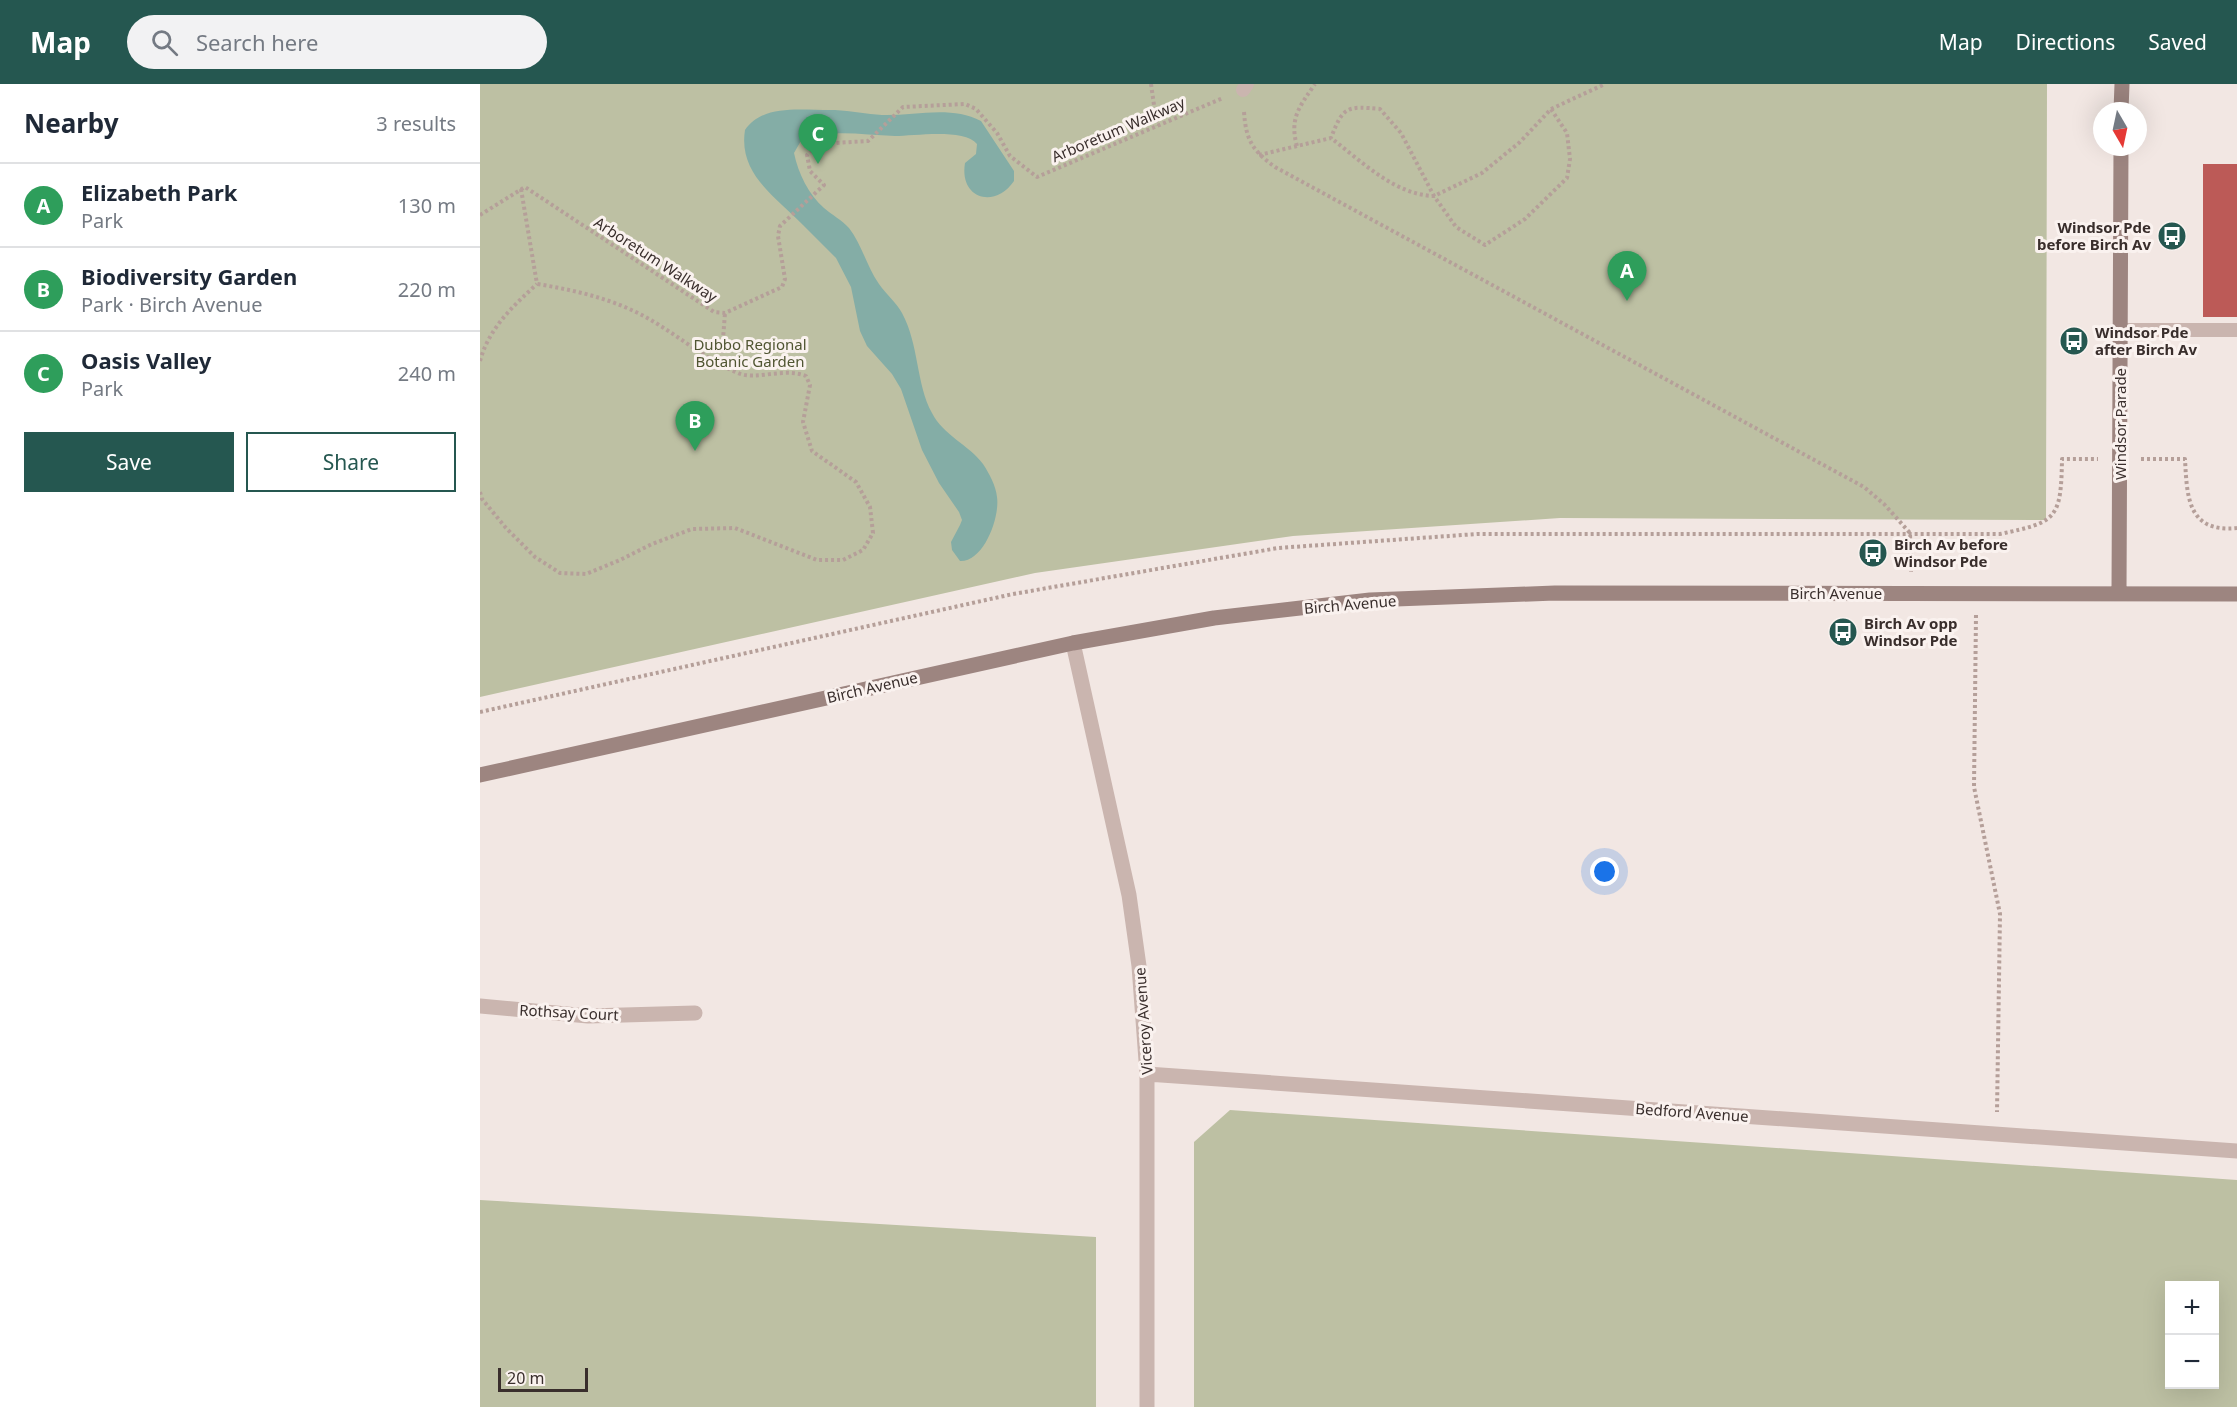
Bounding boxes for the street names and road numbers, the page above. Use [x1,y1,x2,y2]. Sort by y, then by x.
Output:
street label: Arboretum Walkway [1048,92,1188,166]
street label: Arboretum Walkway [591,212,722,306]
street label: Windsor Parade [2110,368,2130,480]
street label: Birch Avenue [1790,583,1882,603]
street label: Birch Avenue [1303,590,1397,618]
street label: Birch Avenue [825,667,919,707]
street label: Viceroy Avenue [1129,967,1157,1075]
street label: Rothsay Court [519,999,620,1025]
street label: Bedford Avenue [1635,1098,1749,1126]

